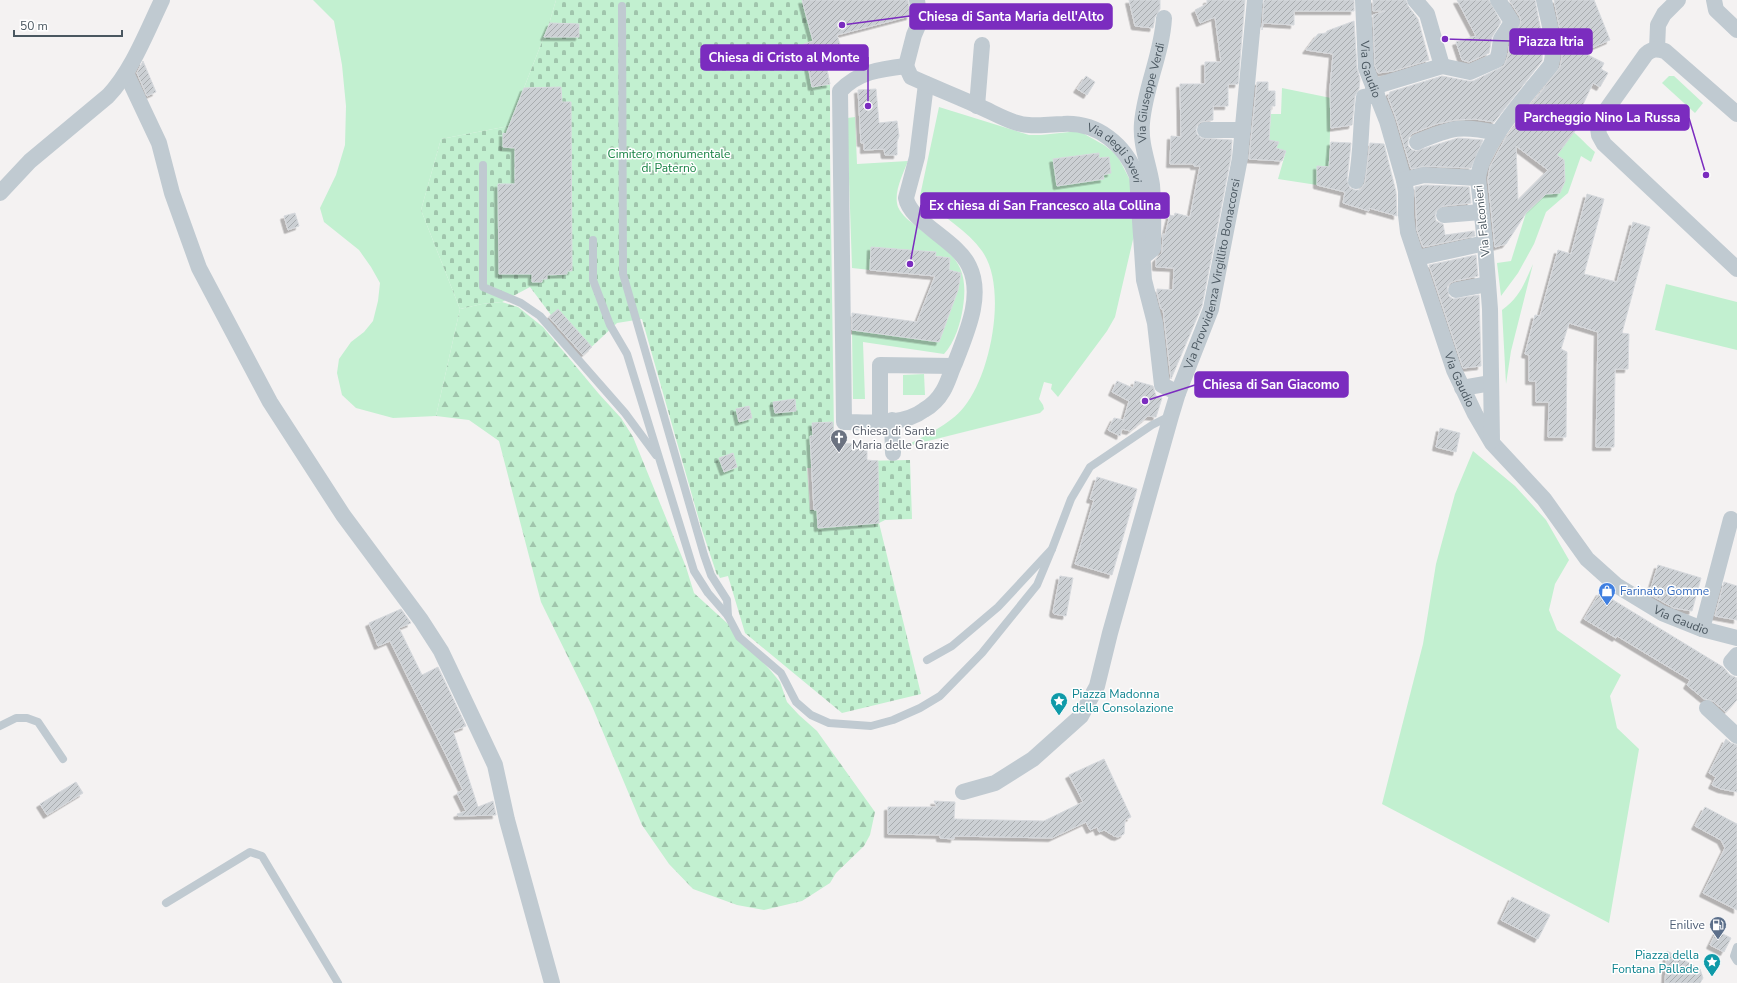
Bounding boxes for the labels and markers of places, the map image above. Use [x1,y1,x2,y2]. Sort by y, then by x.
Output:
callout: Chiesa di Santa Maria dell'Alto [910,4,1112,29]
callout: Piazza Itria [1510,29,1592,54]
callout: Chiesa di Cristo al Monte [701,45,868,70]
callout: Parcheggio Nino La Russa [1516,105,1689,130]
callout: Ex chiesa di San Francesco alla Collina [921,193,1169,218]
callout: Chiesa di San Giacomo [1195,372,1348,397]
place label: Chiesa di Santa Maria delle Grazie [852,423,949,453]
church icon: Chiesa di Santa Maria delle Grazie [829,428,849,453]
shop icon: Farinato Gomme [1597,581,1617,606]
place label: Farinato Gomme [1620,583,1709,599]
place label: Piazza Madonna della Consolazione [1072,686,1174,716]
place icon: Piazza Madonna della Consolazione [1049,691,1069,716]
fuel station icon: Enilive [1708,915,1728,940]
place label: Enilive [1670,917,1705,933]
place label: Piazza della Fontana Pallade [1612,947,1699,977]
place icon: Piazza della Fontana Pallade [1702,952,1722,977]

